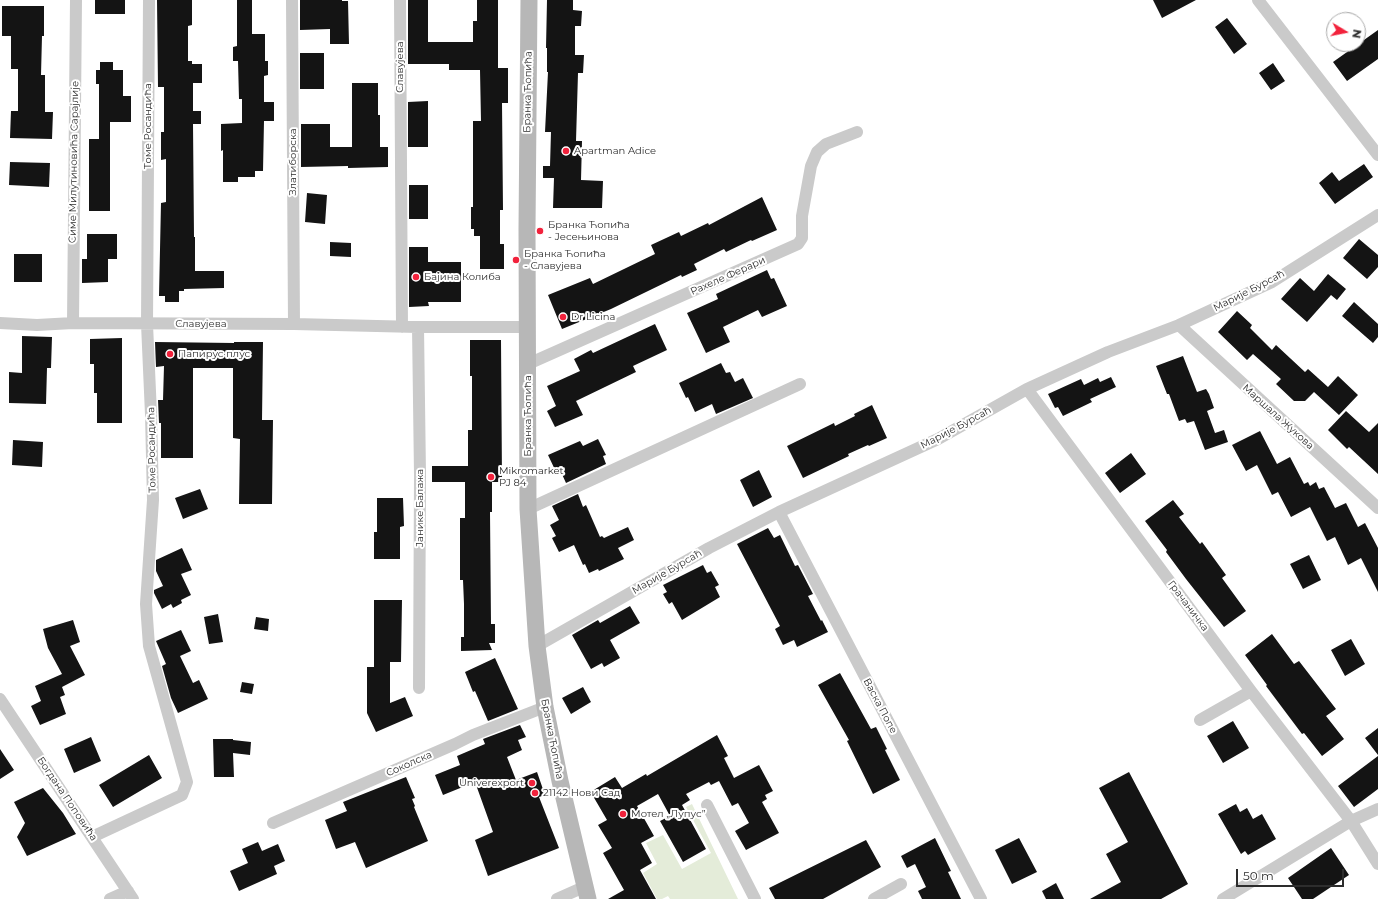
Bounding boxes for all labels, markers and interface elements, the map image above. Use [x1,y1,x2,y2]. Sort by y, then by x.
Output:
north arrow [1326,12,1366,52]
text: N [1349,28,1364,39]
street label: Славујева [394,41,406,93]
street label: Бранка Ћопића [521,51,535,133]
street label: Симе Милутиновића Сарајлије [67,81,81,243]
street label: Томе Росандића [142,83,154,169]
street label: Златиборска [287,129,299,195]
place label: Apartman Adice [574,145,656,157]
marker: Apartman Adice [561,146,571,156]
place label: Бранка Ћопића - Јесењинова [548,219,630,242]
marker: Бранка Ћопића - Јесењинова [535,226,545,236]
place label: Бранка Ћопића - Славујева [524,248,606,272]
street label: Рахеле Ферари [689,254,767,298]
marker: Бранка Ћопића - Славујева [511,255,521,265]
street label: Марије Бурсаћ [1211,268,1287,314]
place label: Бајина Колиба [424,271,501,283]
marker: Бајина Колиба [411,272,421,282]
place label: Dr Licina [571,311,615,323]
marker: Dr Licina [558,312,568,322]
street label: Славујева [175,318,227,330]
place label: Папирус плус [178,348,250,360]
marker: Папирус плус [165,349,175,359]
street label: Бранка Ћопића [522,375,534,457]
street label: Маршала Жукова [1240,382,1316,452]
street label: Марије Бурсаћ [919,404,993,452]
street label: Томе Росандића [145,407,159,493]
place label: Mikromarket PJ 84 [499,465,564,488]
street label: Јанике Балажа [414,469,426,547]
marker: Mikromarket PJ 84 [486,472,496,482]
street label: Марије Бурсаћ [630,547,704,597]
street label: Грачаничка [1165,578,1211,634]
street label: Васка Попе [860,676,900,736]
street label: Бранка Ћопића [538,698,566,780]
street label: Соколска [384,749,434,779]
street label: Богдана Поповића [34,755,100,843]
place label: Univerexport [459,777,524,789]
marker: Univerexport [527,778,537,788]
place label: 21142 Нови Сад [543,787,620,799]
marker: 21142 Нови Сад [530,788,540,798]
place label: Мотел „Лупус” [631,808,706,820]
marker: Мотел „Лупус” [618,809,628,819]
scale bar [1238,861,1346,887]
text: 50 m [1243,868,1274,883]

